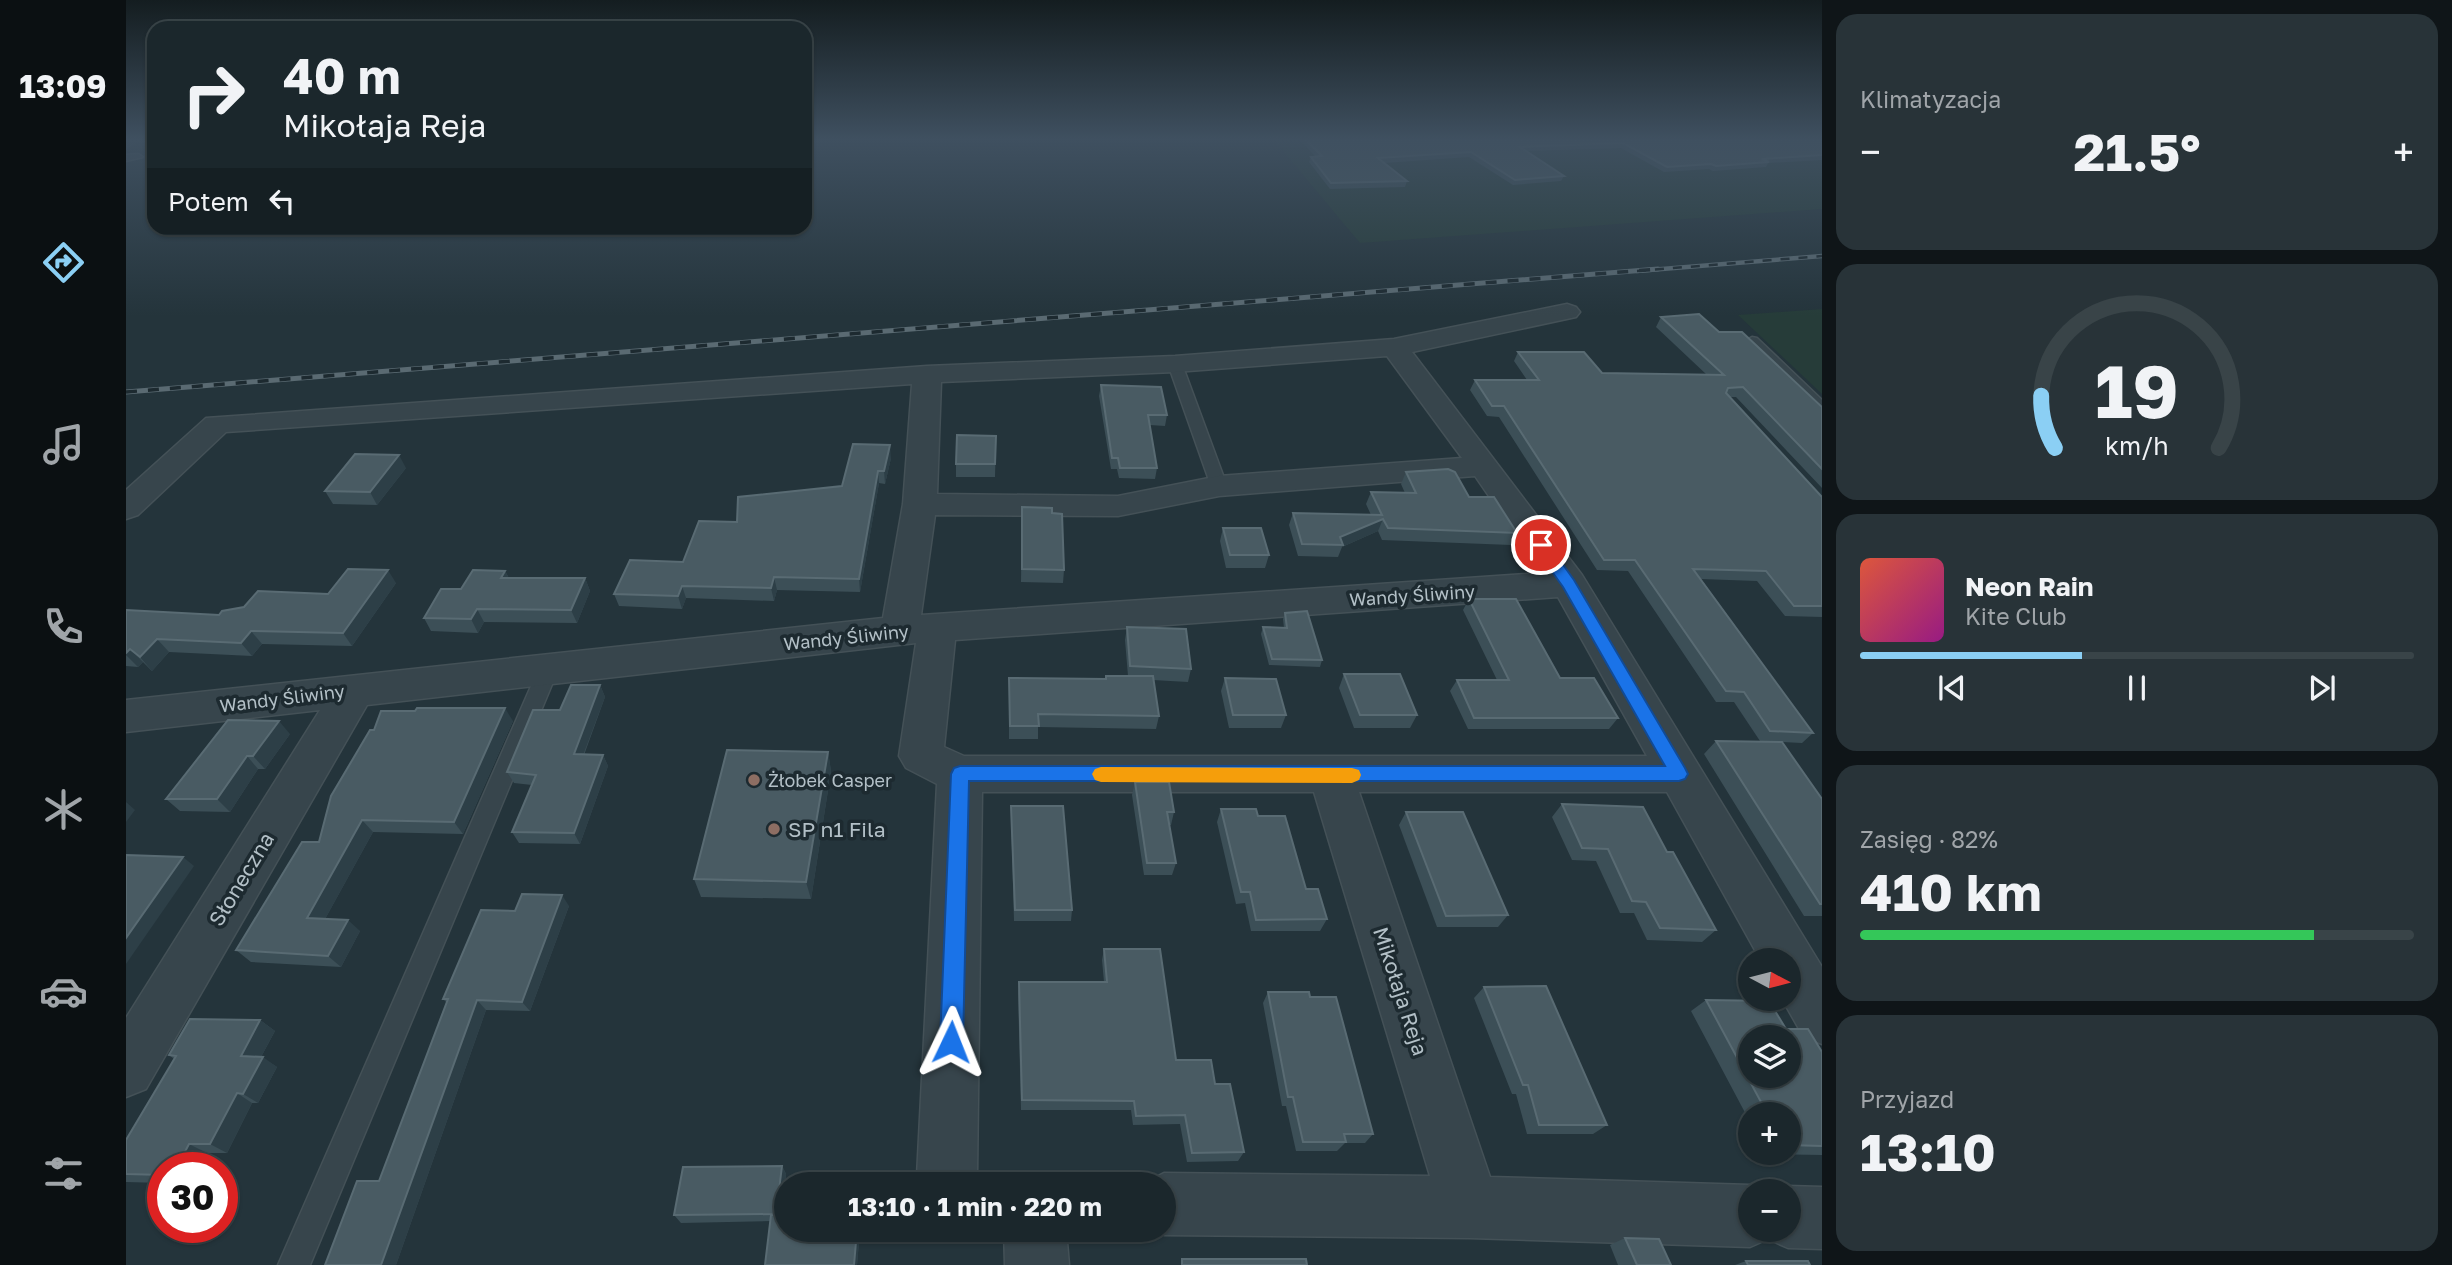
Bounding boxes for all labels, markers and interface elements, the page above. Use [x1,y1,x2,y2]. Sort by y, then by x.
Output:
text: 40 m [283,46,401,105]
icon: right [168,49,259,140]
text: 13:09 [19,67,107,105]
text: Klimatyzacja [1860,85,2001,113]
text: Mikołaja Reja [283,106,486,144]
text: 21.5° [2073,120,2201,182]
text: − [1860,129,1881,174]
text: + [2393,129,2414,174]
icon: left [263,182,301,220]
text: Potem [168,186,249,217]
icon: directions [39,238,88,287]
text: 19 [2095,348,2179,435]
icon: music [39,420,88,469]
text: km/h [2105,430,2169,461]
pin [1511,515,1571,575]
icon: arrive [1522,526,1560,564]
text: Neon Rain [1965,571,2094,602]
street label: Wandy Śliwiny [1349,580,1475,610]
icon: phone [39,602,88,651]
text: Kite Club [1965,602,2066,630]
street label: Wandy Śliwiny [782,619,910,655]
icon: previous [1933,669,1971,707]
icon: pause [2118,669,2156,707]
icon: next [2303,669,2341,707]
street label: Wandy Śliwiny [218,679,346,717]
place label: Żłobek Casper [768,769,892,791]
marker: Żłobek Casper [746,772,762,788]
icon: climate [39,785,88,834]
place label: SP n1 Fila [788,816,886,842]
marker: SP n1 Fila [766,821,782,837]
text: Zasięg · 82% [1860,825,1998,853]
street label: Słoneczna [203,827,279,931]
text: 410 km [1860,860,2042,922]
street label: Mikołaja Reja [1368,924,1434,1058]
north arrow [1738,948,1801,1012]
map controls [1738,948,1801,1242]
icon: car [39,967,88,1016]
position arrow [914,1005,988,1079]
button: layers [1738,1025,1801,1088]
text: Przyjazd [1860,1085,1954,1113]
button: + [1738,1102,1801,1165]
text: 13:10 [1860,1120,1996,1182]
icon: filters [39,1149,88,1198]
speed limit sign: 30 [147,1152,238,1243]
button: − [1738,1179,1801,1242]
text: 13:10 · 1 min · 220 m [848,1191,1102,1222]

